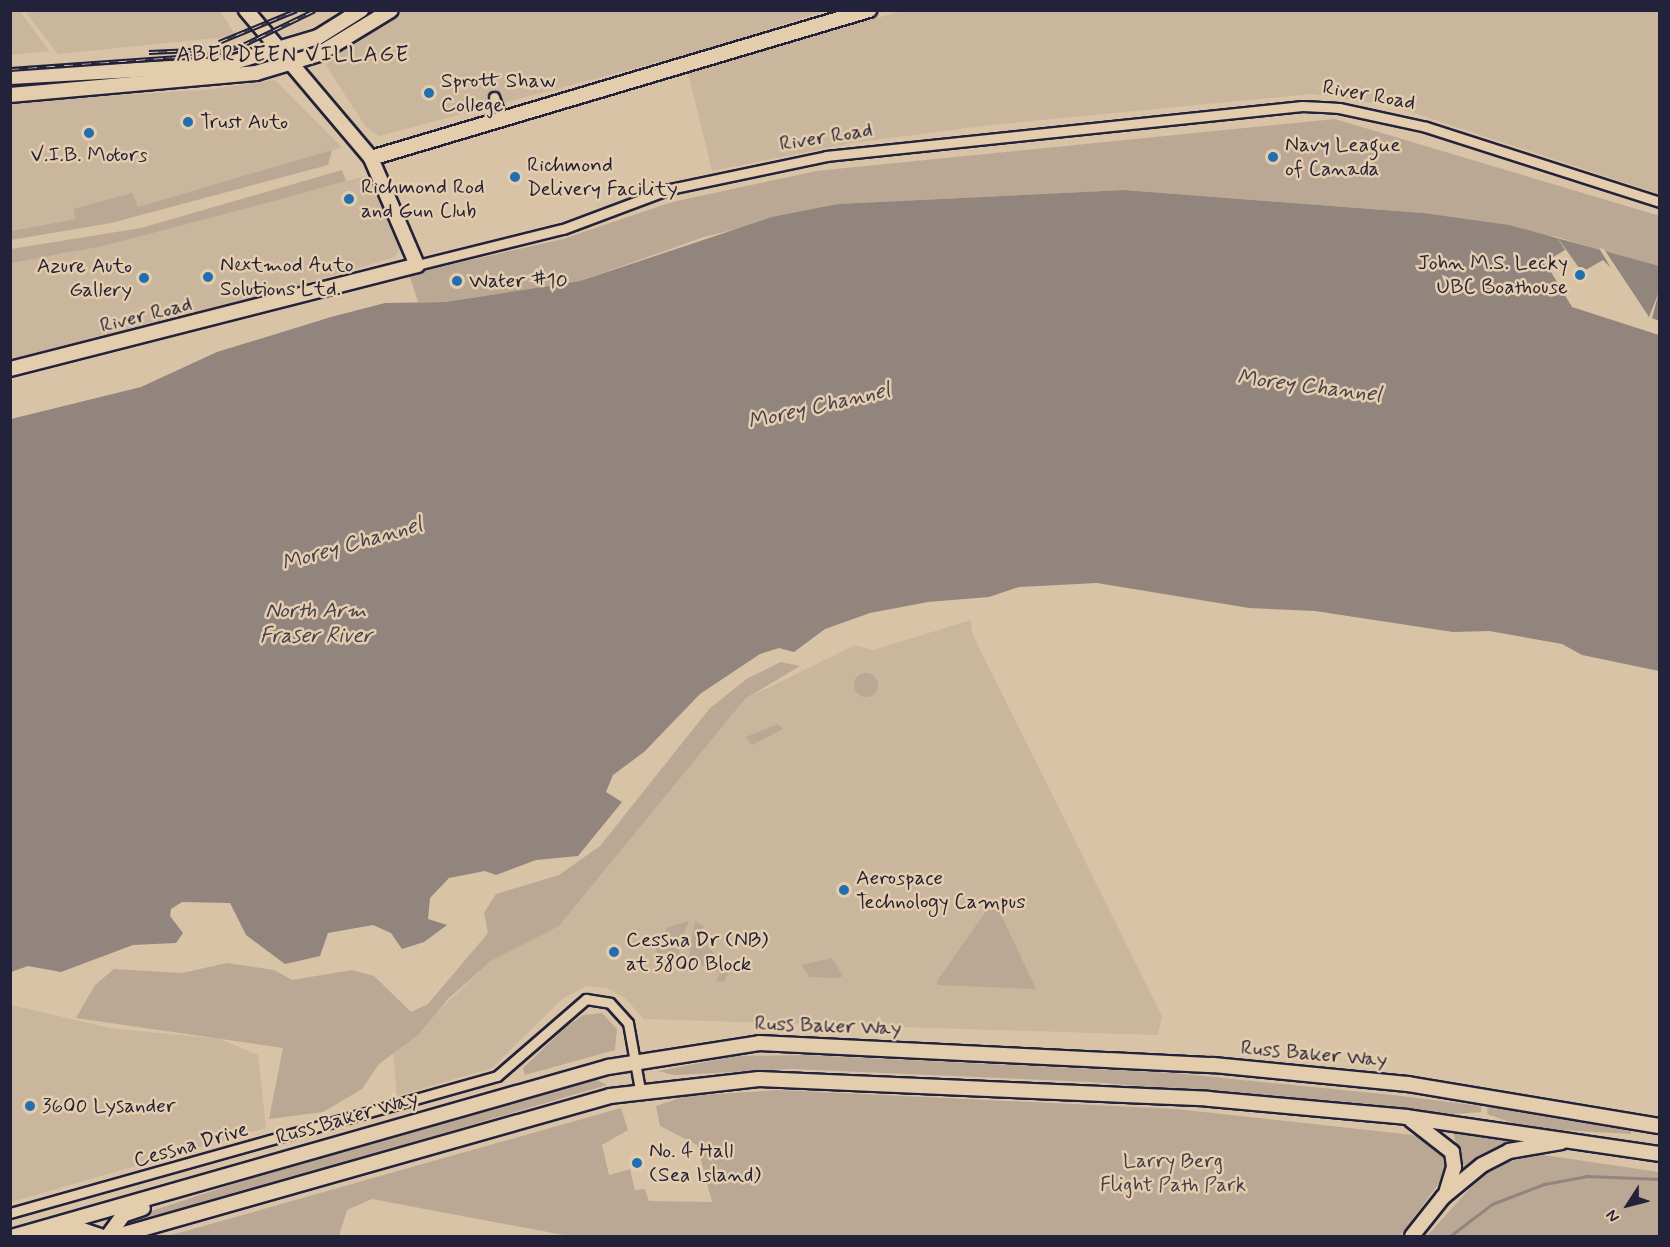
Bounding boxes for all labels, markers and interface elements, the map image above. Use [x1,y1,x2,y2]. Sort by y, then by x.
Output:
district label: ABERDEEN VILLAGE [176,43,410,69]
place label: Sprott Shaw College [441,68,556,118]
street label: River Road [1320,74,1418,116]
marker: Sprott Shaw College [422,86,436,100]
place label: Trust Auto [200,109,288,135]
marker: Trust Auto [181,115,195,129]
street label: River Road [778,117,874,157]
marker: V.I.B. Motors [82,126,96,140]
place label: Navy League of Canada [1285,132,1401,182]
place label: V.I.B. Motors [30,142,148,168]
marker: Navy League of Canada [1266,150,1280,164]
place label: Richmond Delivery Facility [527,152,678,202]
marker: Richmond Delivery Facility [508,170,522,184]
place label: Richmond Rod and Gun Club [361,174,484,224]
marker: Richmond Rod and Gun Club [342,192,356,206]
place label: John M.S. Lecky UBC Boathouse [1418,250,1568,300]
place label: Nextmod Auto Solutions Ltd. [220,252,349,302]
place label: Azure Auto Gallery [37,253,132,303]
place label: Water #10 [469,268,568,294]
marker: John M.S. Lecky UBC Boathouse [1573,268,1587,282]
marker: Nextmod Auto Solutions Ltd. [201,270,215,284]
marker: Azure Auto Gallery [137,271,151,285]
marker: Water #10 [450,274,464,288]
street label: River Road [97,291,195,339]
water label: Morey Channel [1235,365,1383,409]
water label: Morey Channel [745,378,893,436]
water label: Morey Channel [279,512,425,578]
water label: North Arm Fraser River [259,598,373,650]
place label: Aerospace Technology Campus [856,865,1025,915]
marker: Aerospace Technology Campus [837,883,851,897]
place label: Cessna Dr (NB) at 3800 Block [626,927,768,977]
marker: Cessna Dr (NB) at 3800 Block [607,945,621,959]
street label: Russ Baker Way [754,1011,902,1041]
street label: Russ Baker Way [1240,1035,1388,1073]
street label: Russ Baker Way [273,1086,421,1150]
place label: 3600 Lysander [42,1093,175,1119]
marker: 3600 Lysander [23,1099,37,1113]
street label: Cessna Drive [132,1117,250,1173]
place label: No. 4 Hall (Sea Island) [649,1138,765,1188]
park label: Larry Berg Flight Path Park [1100,1148,1246,1198]
marker: No. 4 Hall (Sea Island) [630,1156,644,1170]
north arrow [1598,1175,1658,1235]
text: N [1601,1205,1625,1226]

